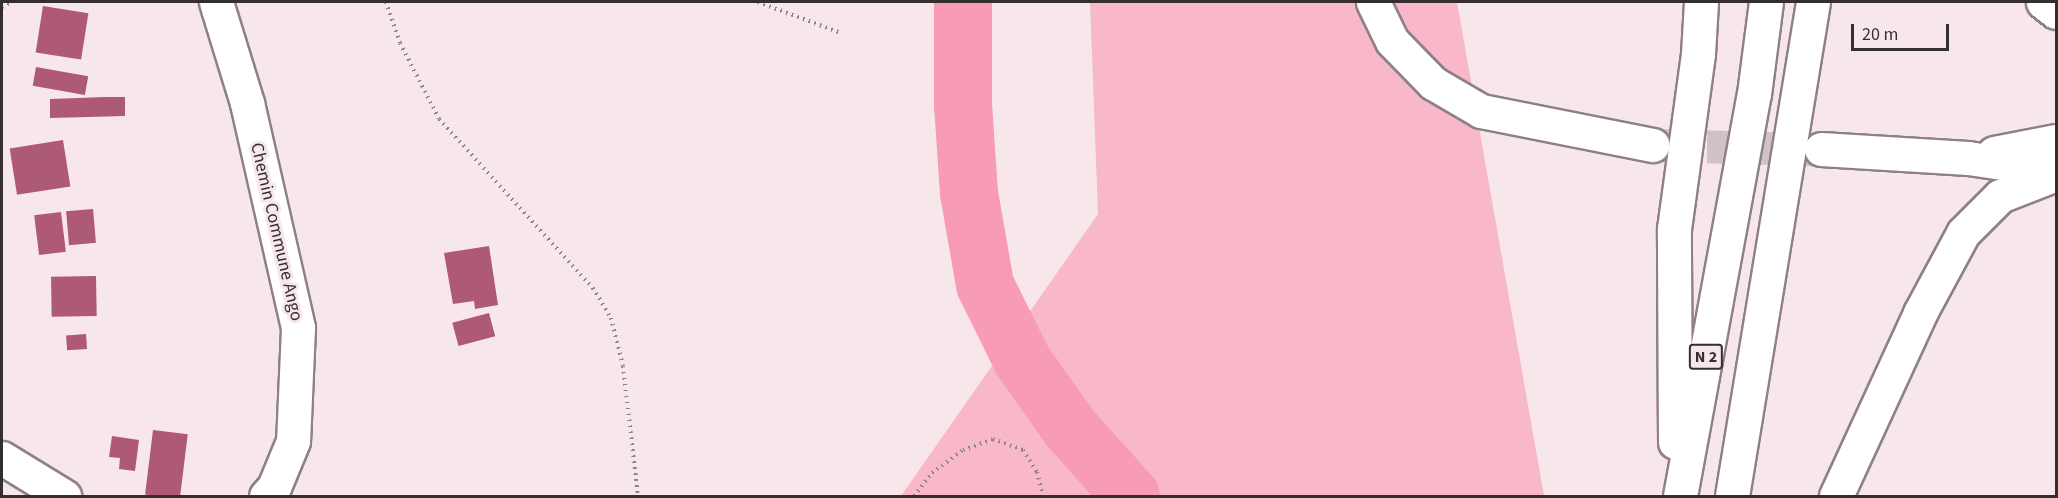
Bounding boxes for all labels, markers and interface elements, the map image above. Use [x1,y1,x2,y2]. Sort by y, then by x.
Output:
scale bar [1854,12,1952,50]
text: 20 m [1862,22,1898,47]
street label: Chemin Commune Ango [245,141,307,323]
road number: N 2 [1688,344,1724,370]

